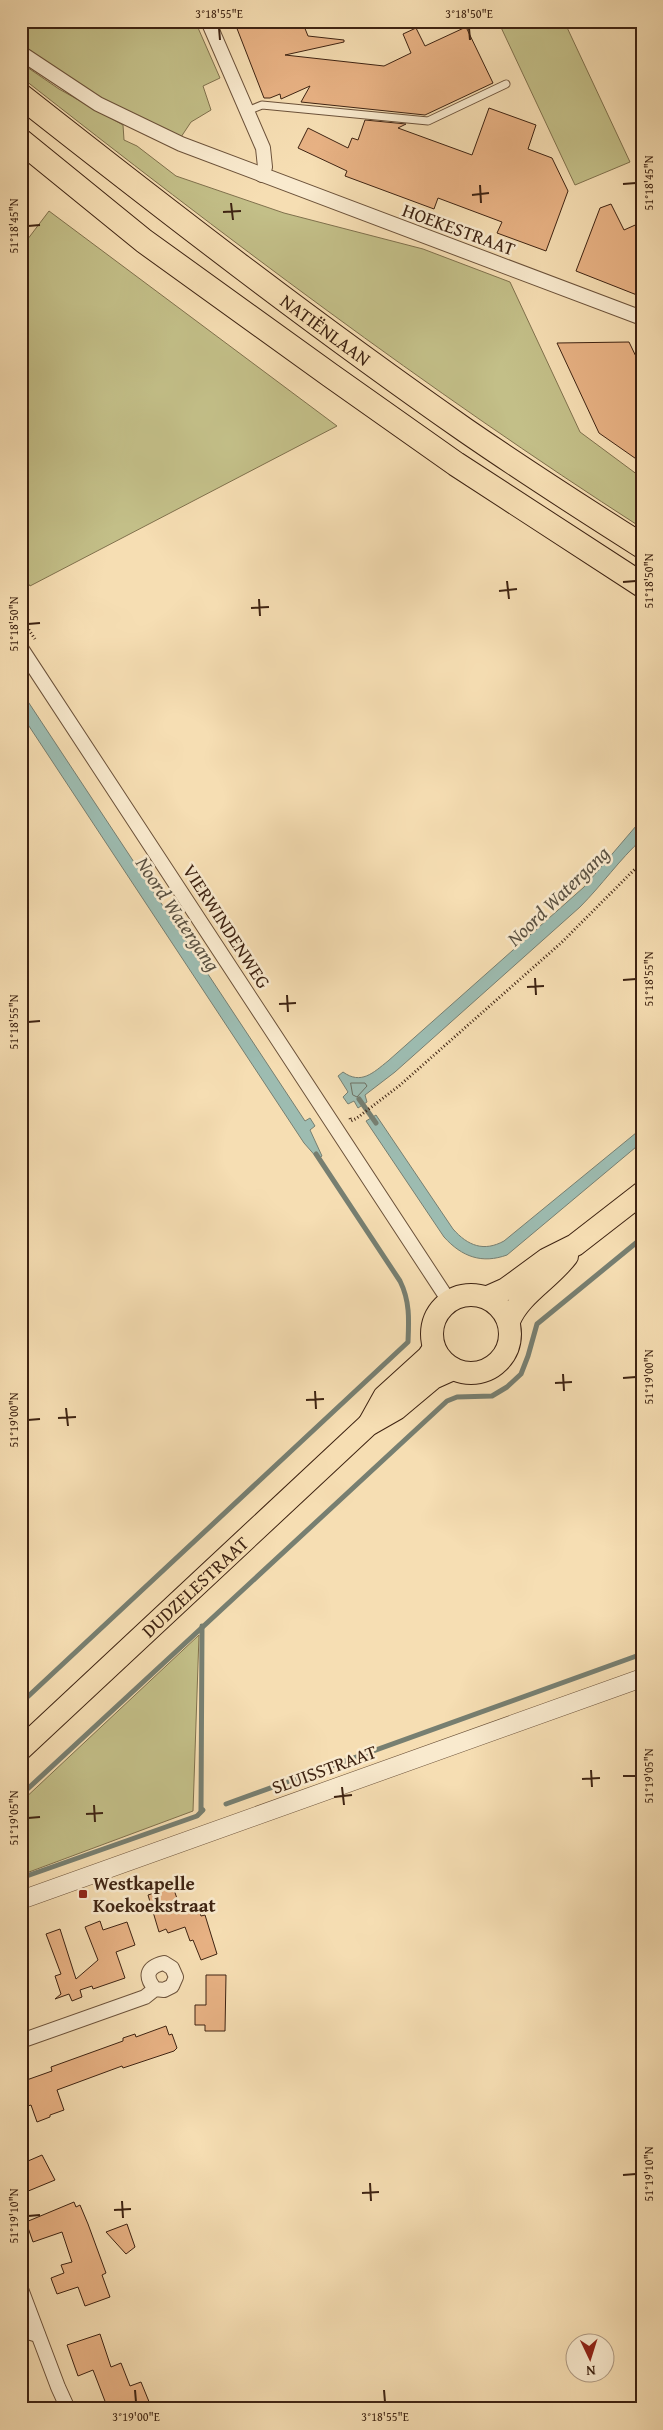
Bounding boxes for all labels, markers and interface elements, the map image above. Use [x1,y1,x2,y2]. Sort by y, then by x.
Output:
text: 3°18'55"E [195,5,243,22]
text: 3°18'50"E [445,5,493,22]
text: 51°18'45"N [640,155,657,211]
street label: HOEKESTRAAT [399,196,520,262]
text: 51°18'45"N [5,198,22,254]
street label: NATIËNLAAN [275,287,377,373]
text: 51°18'50"N [640,553,657,609]
text: 51°18'50"N [5,596,22,652]
water label: Noord Watergang [499,839,616,953]
water label: Noord Watergang [129,850,228,977]
street label: VIERWINDENWEG [176,858,278,994]
text: 51°18'55"N [640,951,657,1007]
text: 51°18'55"N [5,994,22,1050]
text: 51°19'00"N [640,1349,657,1405]
text: 51°19'00"N [5,1392,22,1448]
street label: DUDZELESTRAAT [135,1529,255,1644]
street label: SLUISSTRAAT [268,1737,381,1801]
text: 51°19'05"N [640,1748,657,1804]
text: 51°19'05"N [5,1790,22,1846]
place label: Westkapelle Koekoekstraat [93,1869,216,1919]
marker: Westkapelle Koekoekstraat [77,1888,89,1900]
text: 51°19'10"N [640,2146,657,2202]
text: 51°19'10"N [5,2188,22,2244]
north arrow [566,2332,616,2382]
text: N [585,2361,596,2381]
text: 3°19'00"E [112,2408,160,2425]
text: 3°18'55"E [361,2408,409,2425]

